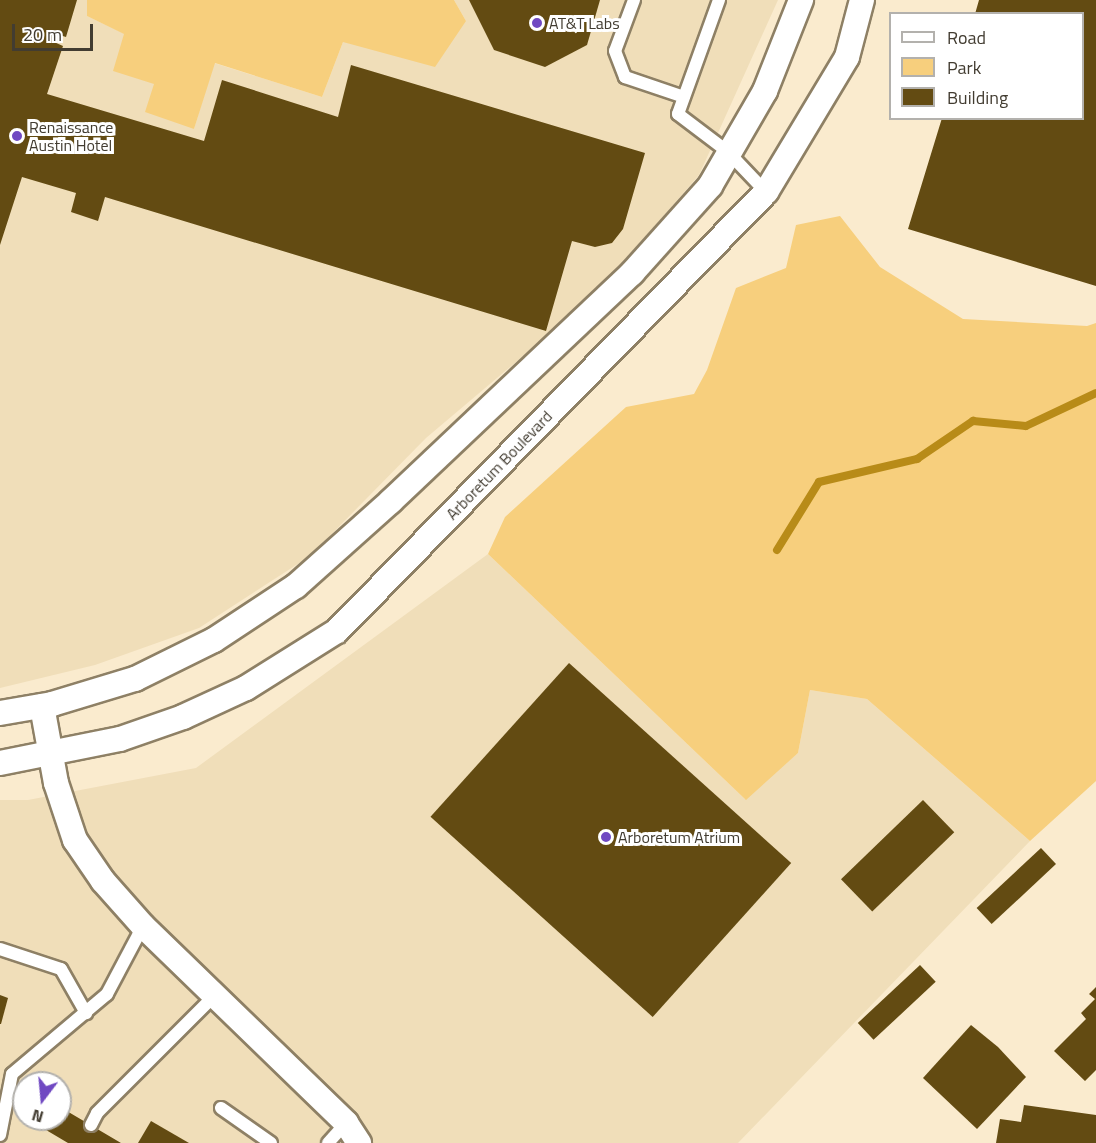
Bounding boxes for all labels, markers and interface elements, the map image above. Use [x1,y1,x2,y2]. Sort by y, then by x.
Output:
scale bar [15,12,96,50]
legend [889,12,1084,120]
place label: AT&T Labs [549,13,620,33]
marker: AT&T Labs [530,16,544,30]
text: 20 m [23,21,62,48]
text: Road [947,24,986,51]
text: Park [947,54,981,81]
text: Building [947,84,1008,111]
place label: Renaissance Austin Hotel [29,117,113,155]
marker: Renaissance Austin Hotel [10,129,24,143]
street label: Arboretum Boulevard [442,406,556,524]
place label: Arboretum Atrium [618,827,740,847]
marker: Arboretum Atrium [599,830,613,844]
north arrow [12,1071,72,1131]
text: N [29,1103,46,1129]

